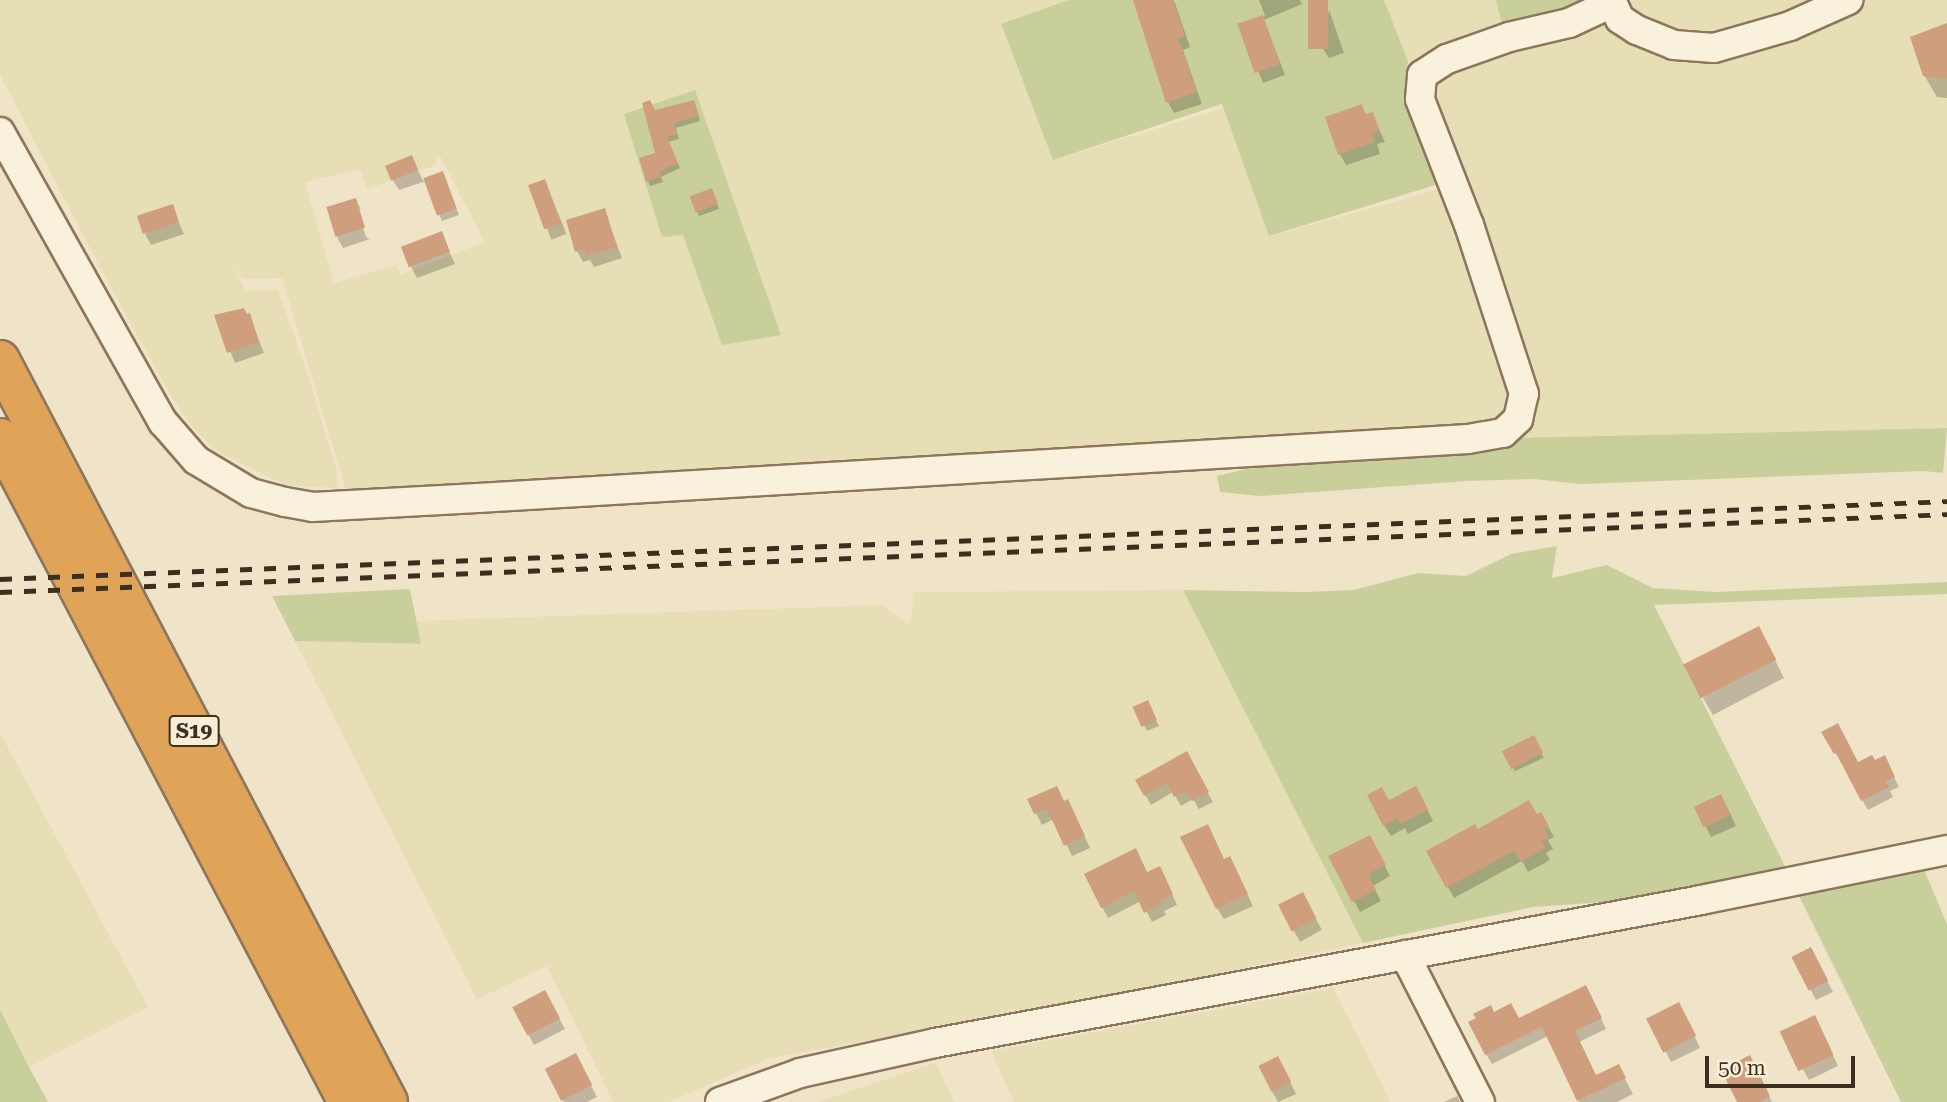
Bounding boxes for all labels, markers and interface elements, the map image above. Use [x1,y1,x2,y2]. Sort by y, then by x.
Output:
road number: S19 [168,714,220,748]
scale bar [1709,1042,1860,1086]
text: 50 m [1718,1056,1766,1080]

